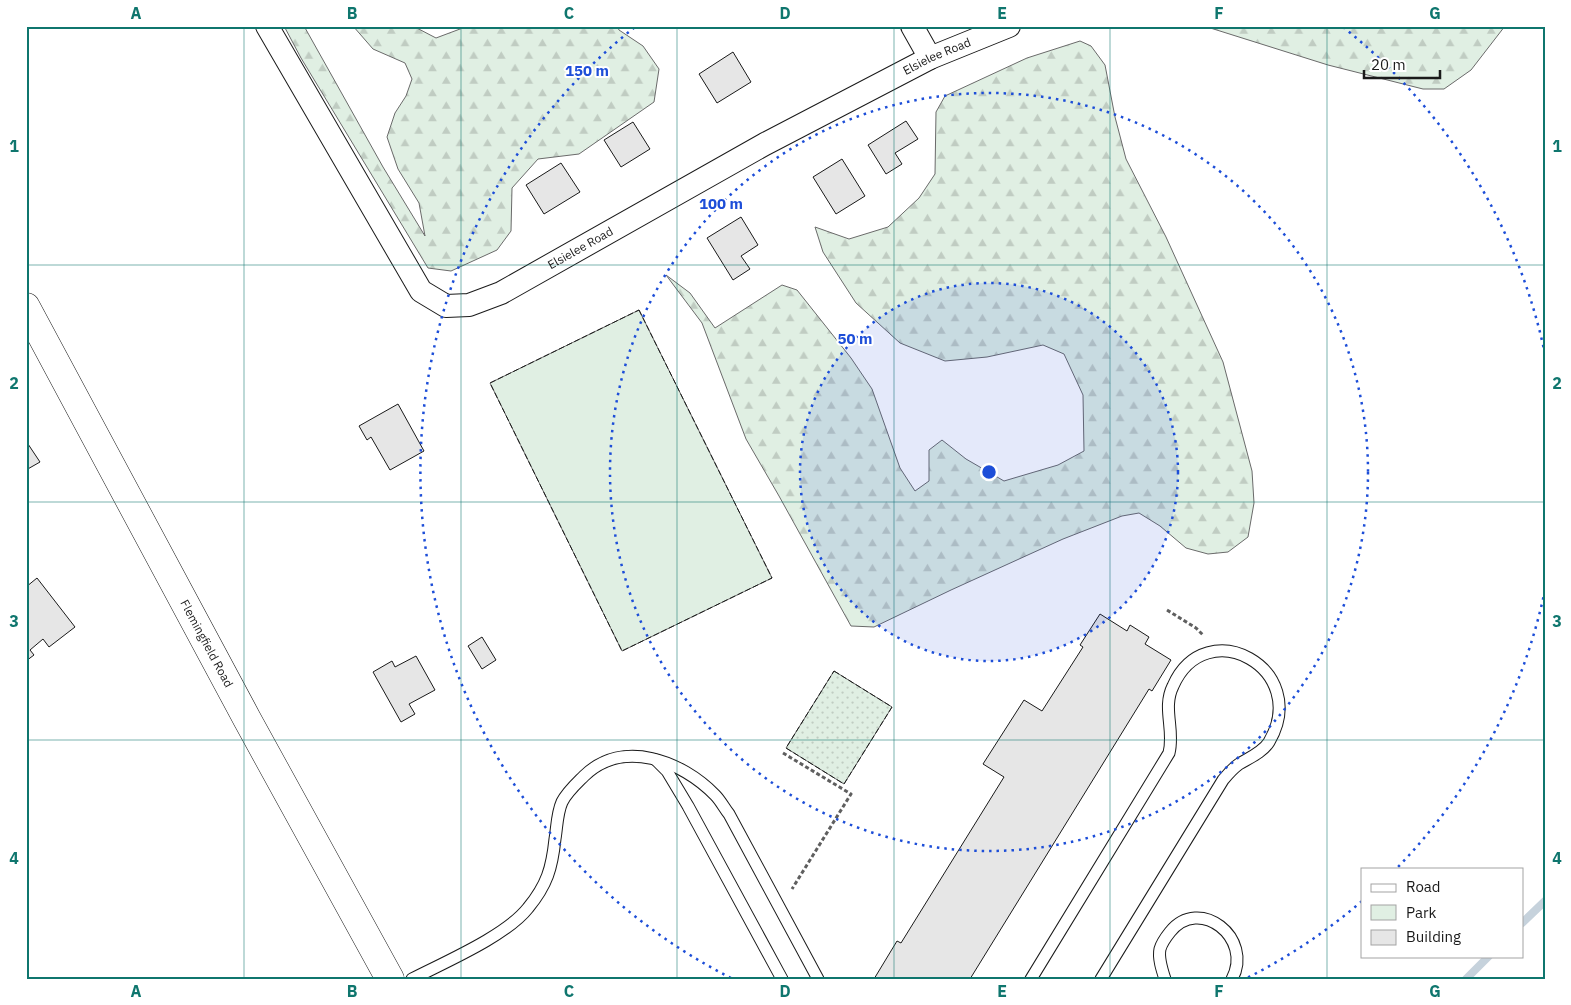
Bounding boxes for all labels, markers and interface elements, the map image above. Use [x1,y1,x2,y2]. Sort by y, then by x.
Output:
text: A [131,3,142,23]
text: B [347,3,358,23]
text: C [564,3,574,23]
text: D [779,3,791,23]
text: E [997,3,1007,23]
text: F [1214,3,1224,23]
text: G [1429,3,1441,23]
street label: Elsielee Road [900,34,973,78]
scale bar [1364,48,1440,80]
text: 20 m [1371,55,1406,74]
text: 150 m [565,61,609,80]
text: 1 [9,136,19,156]
text: 1 [1552,136,1562,156]
text: 100 m [699,194,743,213]
street label: Elsielee Road [545,223,615,272]
text: 50 m [838,329,872,348]
text: 2 [9,373,19,393]
text: 2 [1552,373,1562,393]
centre of rings [980,463,998,481]
street label: Flemingfield Road [177,597,237,690]
text: 3 [9,611,19,631]
text: 3 [1552,611,1562,631]
text: 4 [9,848,19,868]
text: 4 [1552,848,1562,868]
legend [1361,868,1524,958]
text: Road [1406,877,1441,896]
text: Park [1406,903,1436,922]
text: Building [1406,927,1461,946]
text: A [131,981,142,1001]
text: B [347,981,358,1001]
text: C [564,981,574,1001]
text: D [779,981,791,1001]
text: E [997,981,1007,1001]
text: F [1214,981,1224,1001]
text: G [1429,981,1441,1001]

